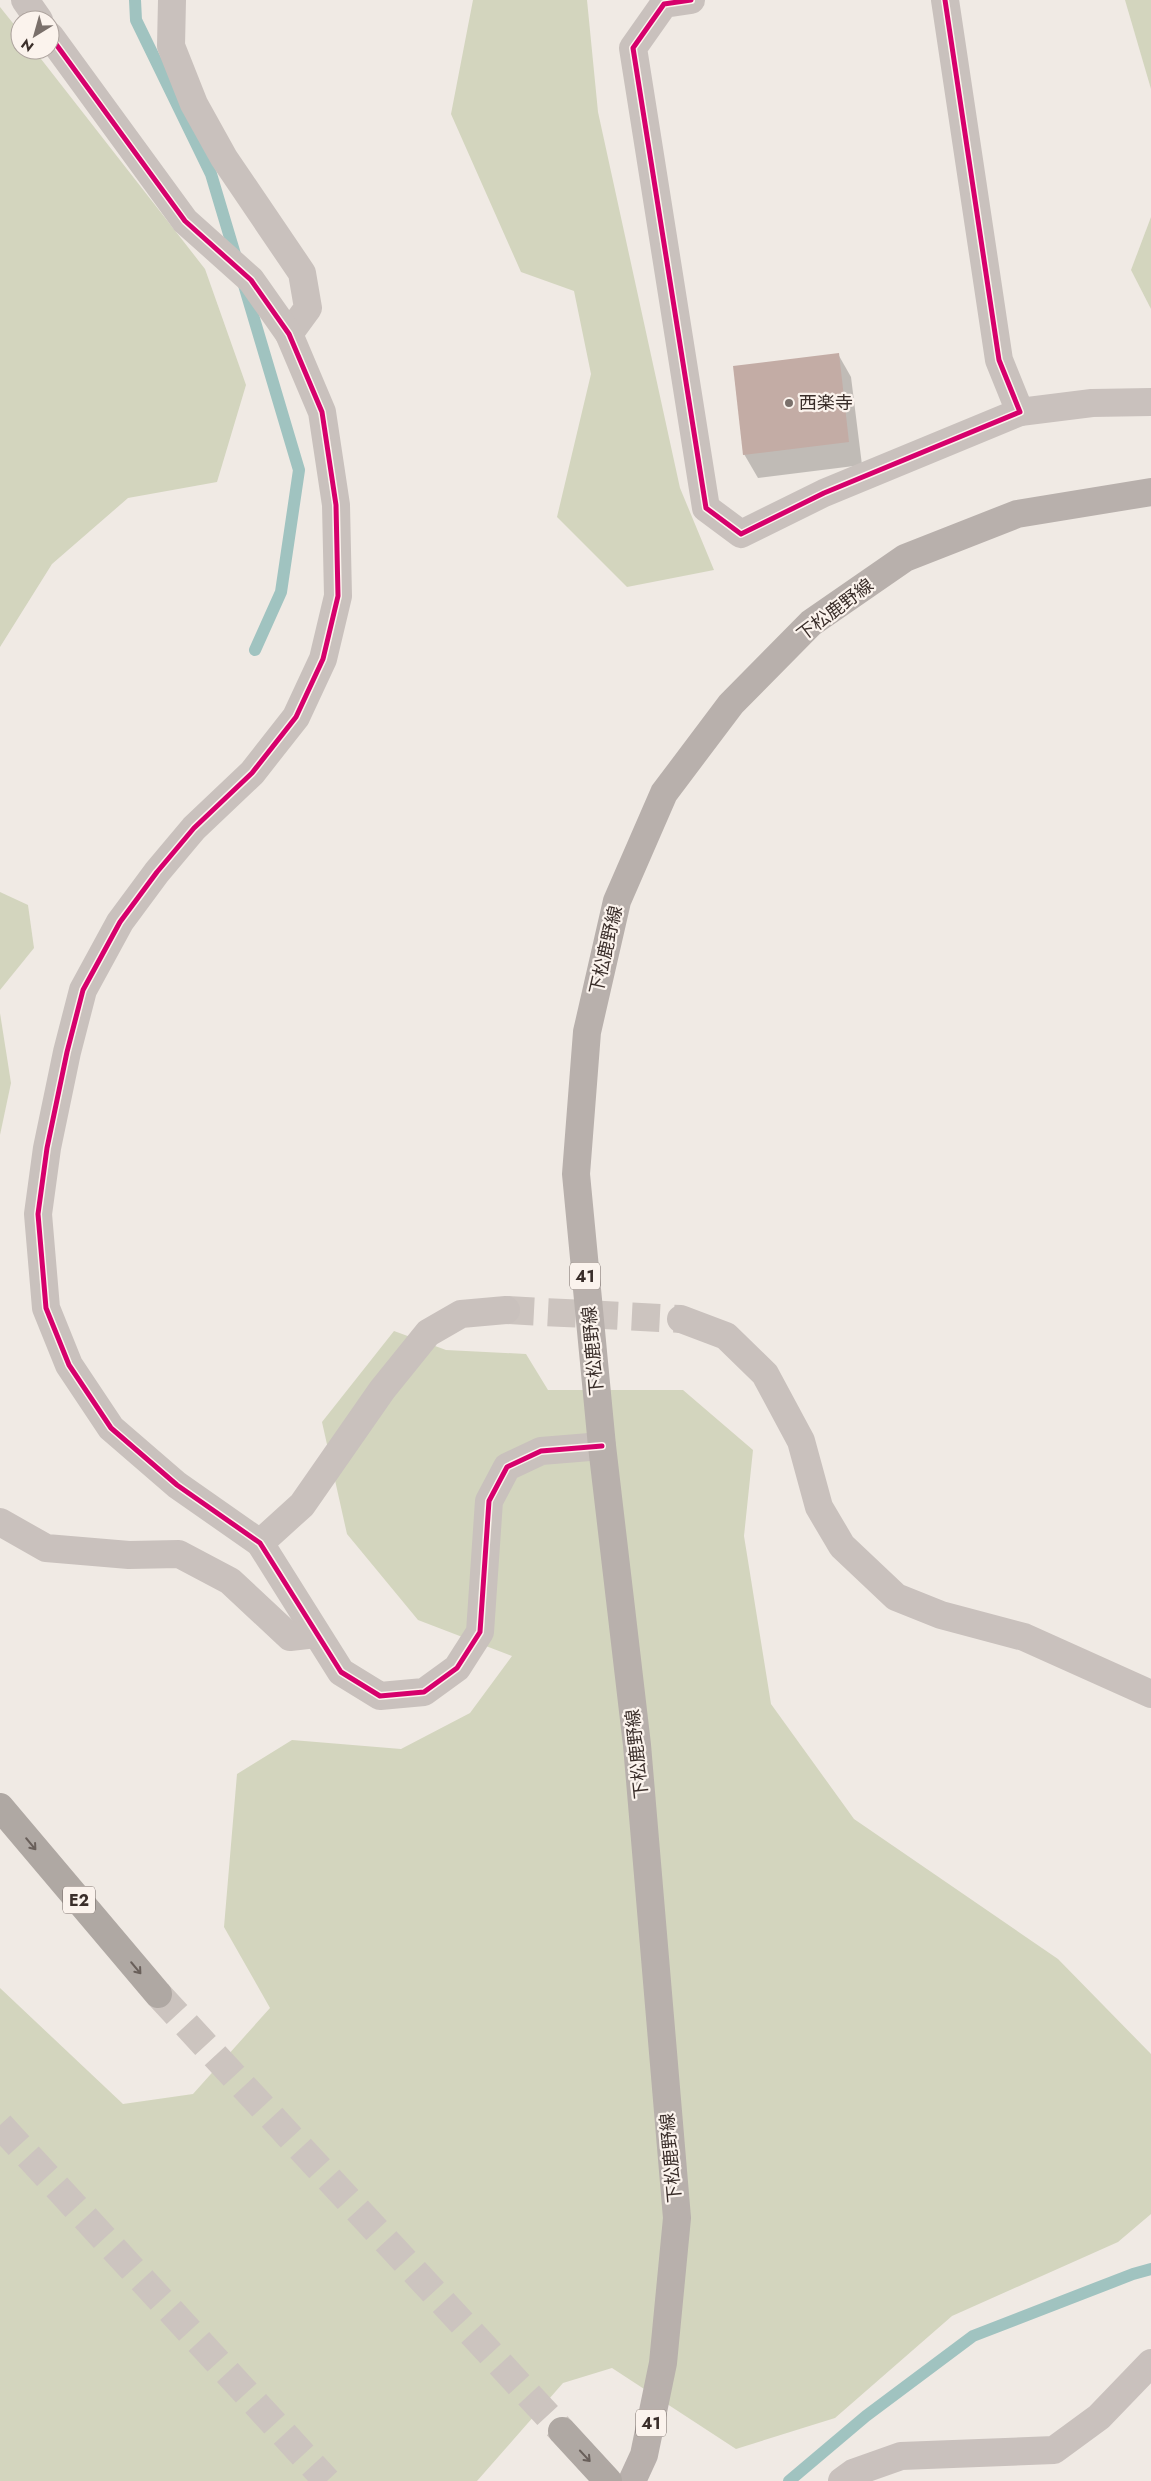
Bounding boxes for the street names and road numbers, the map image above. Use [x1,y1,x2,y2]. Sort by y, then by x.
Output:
street label: 下松鹿野線 [791,573,879,647]
street label: 下松鹿野線 [583,903,629,997]
road number: 41 [570,1262,600,1290]
street label: 下松鹿野線 [576,1305,610,1397]
street label: 下松鹿野線 [619,1708,655,1800]
road number: E2 [63,1886,95,1914]
street label: 下松鹿野線 [654,2112,688,2204]
road number: 41 [636,2410,666,2436]

